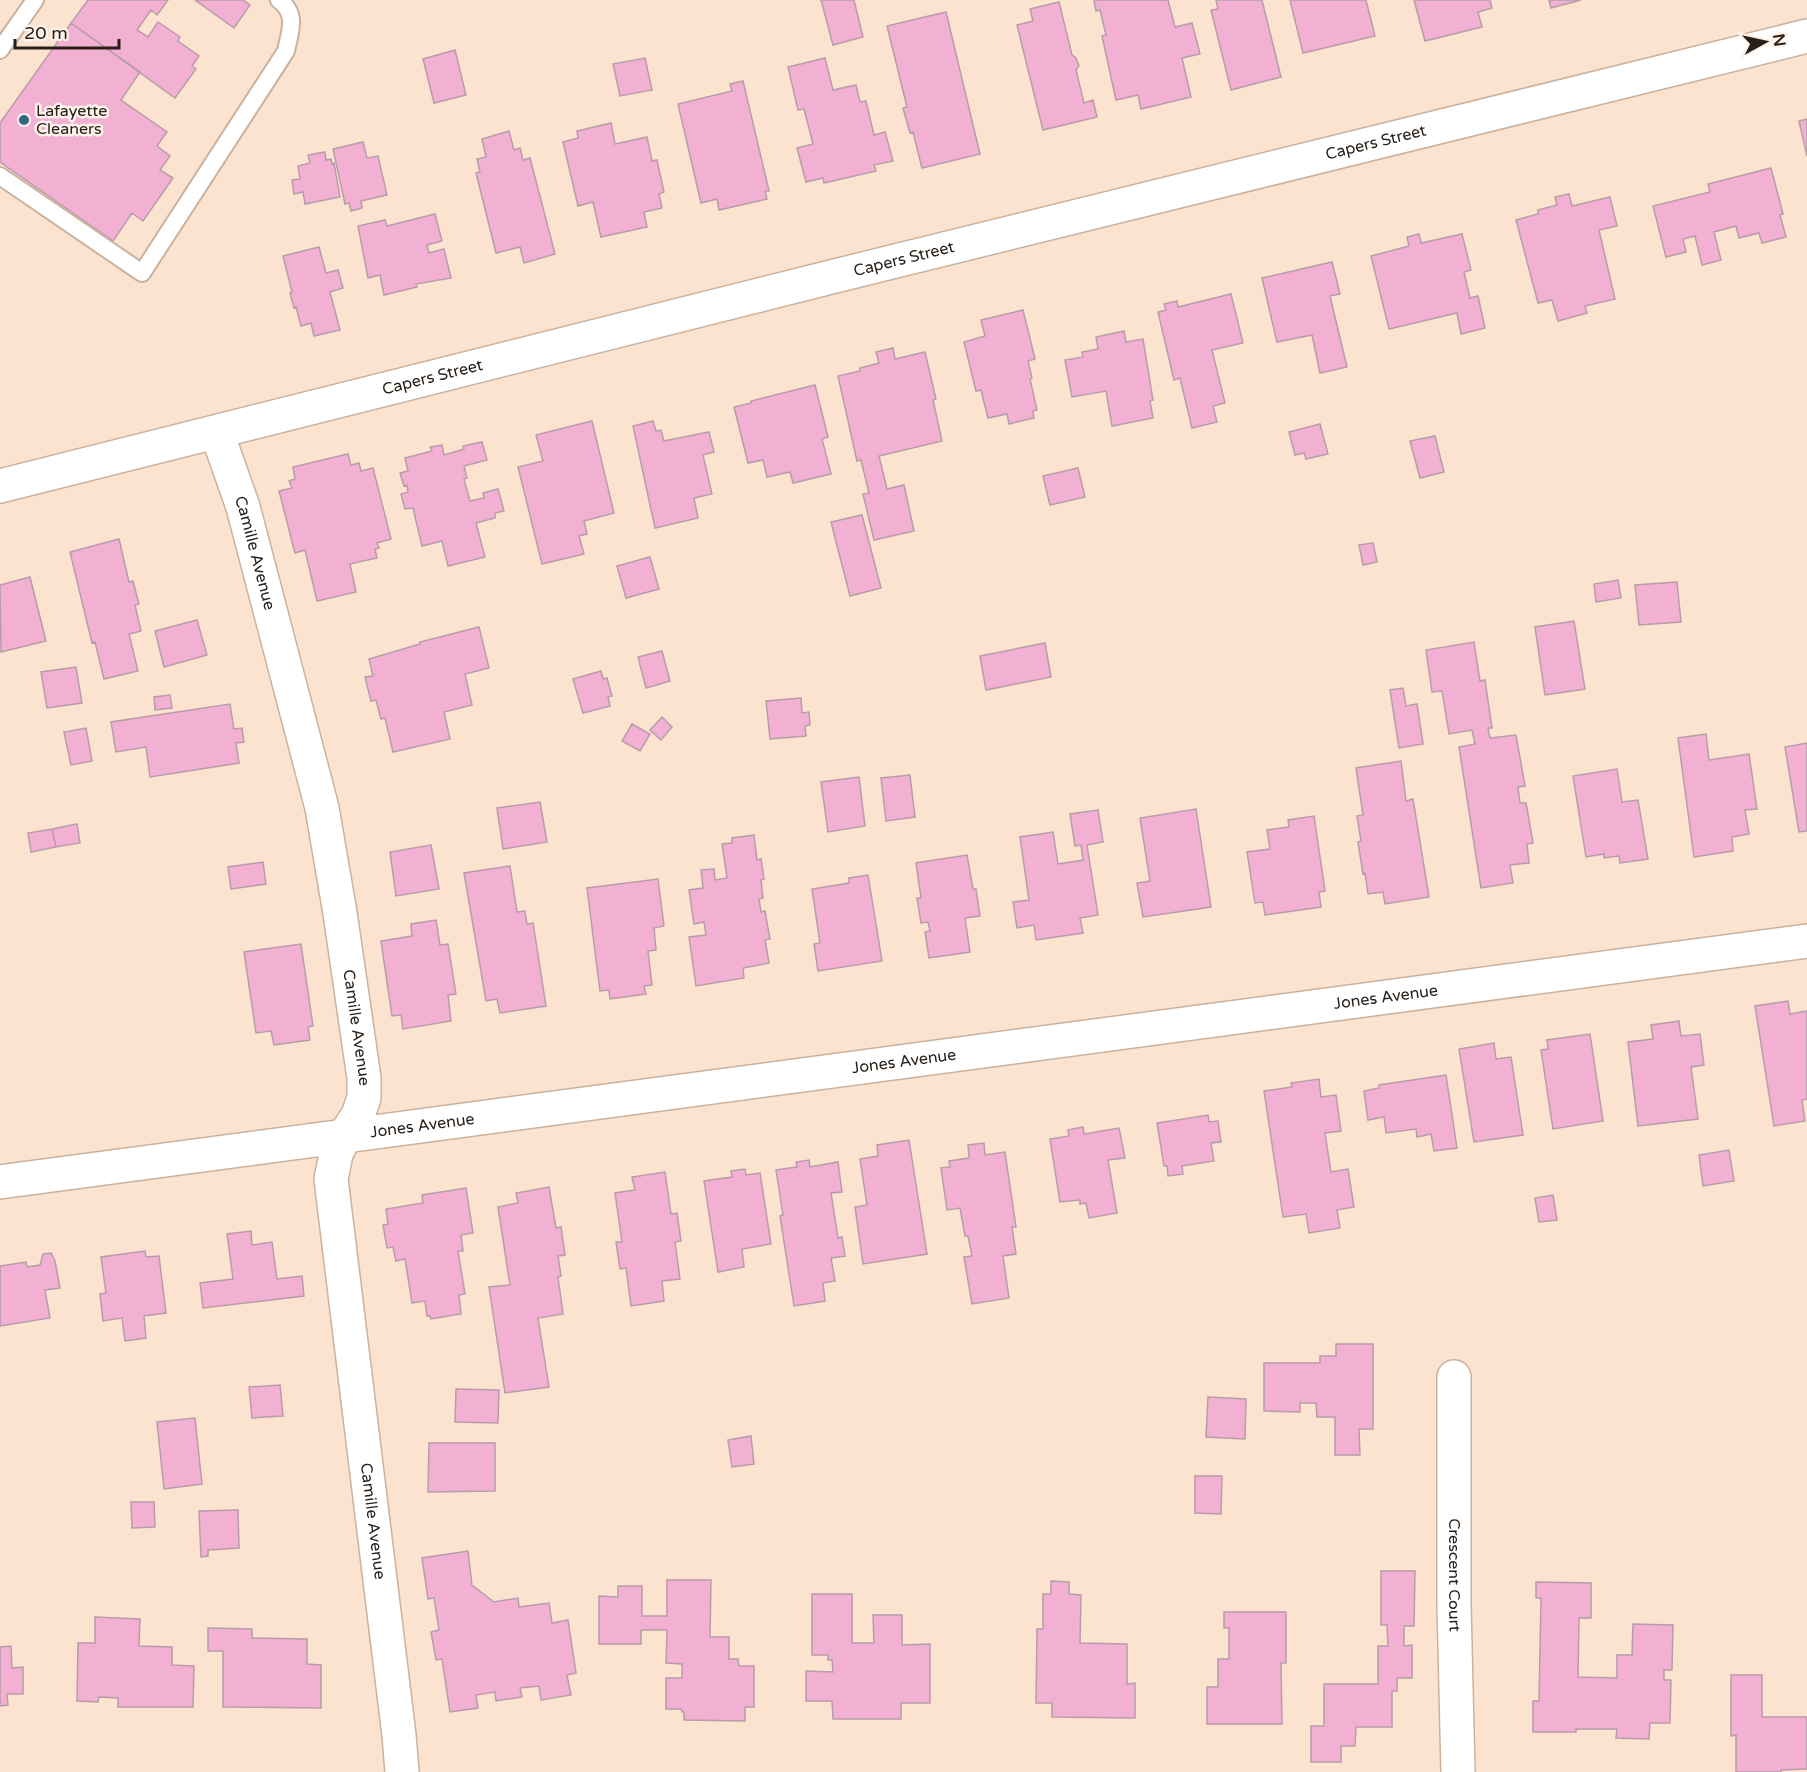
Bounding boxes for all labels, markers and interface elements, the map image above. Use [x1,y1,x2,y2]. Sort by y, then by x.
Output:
scale bar [15,12,118,50]
north arrow [1735,12,1795,72]
text: 20 m [24,22,68,44]
text: N [1768,32,1790,48]
place label: Lafayette Cleaners [36,101,107,139]
marker: Lafayette Cleaners [17,113,31,127]
street label: Capers Street [1323,120,1428,165]
street label: Capers Street [851,237,956,281]
street label: Capers Street [380,355,485,399]
street label: Camille Avenue [230,493,280,612]
street label: Camille Avenue [338,968,374,1086]
street label: Jones Avenue [1332,980,1439,1014]
street label: Jones Avenue [851,1045,957,1078]
street label: Jones Avenue [369,1109,476,1143]
street label: Camille Avenue [356,1462,390,1581]
street label: Crescent Court [1444,1518,1465,1632]

